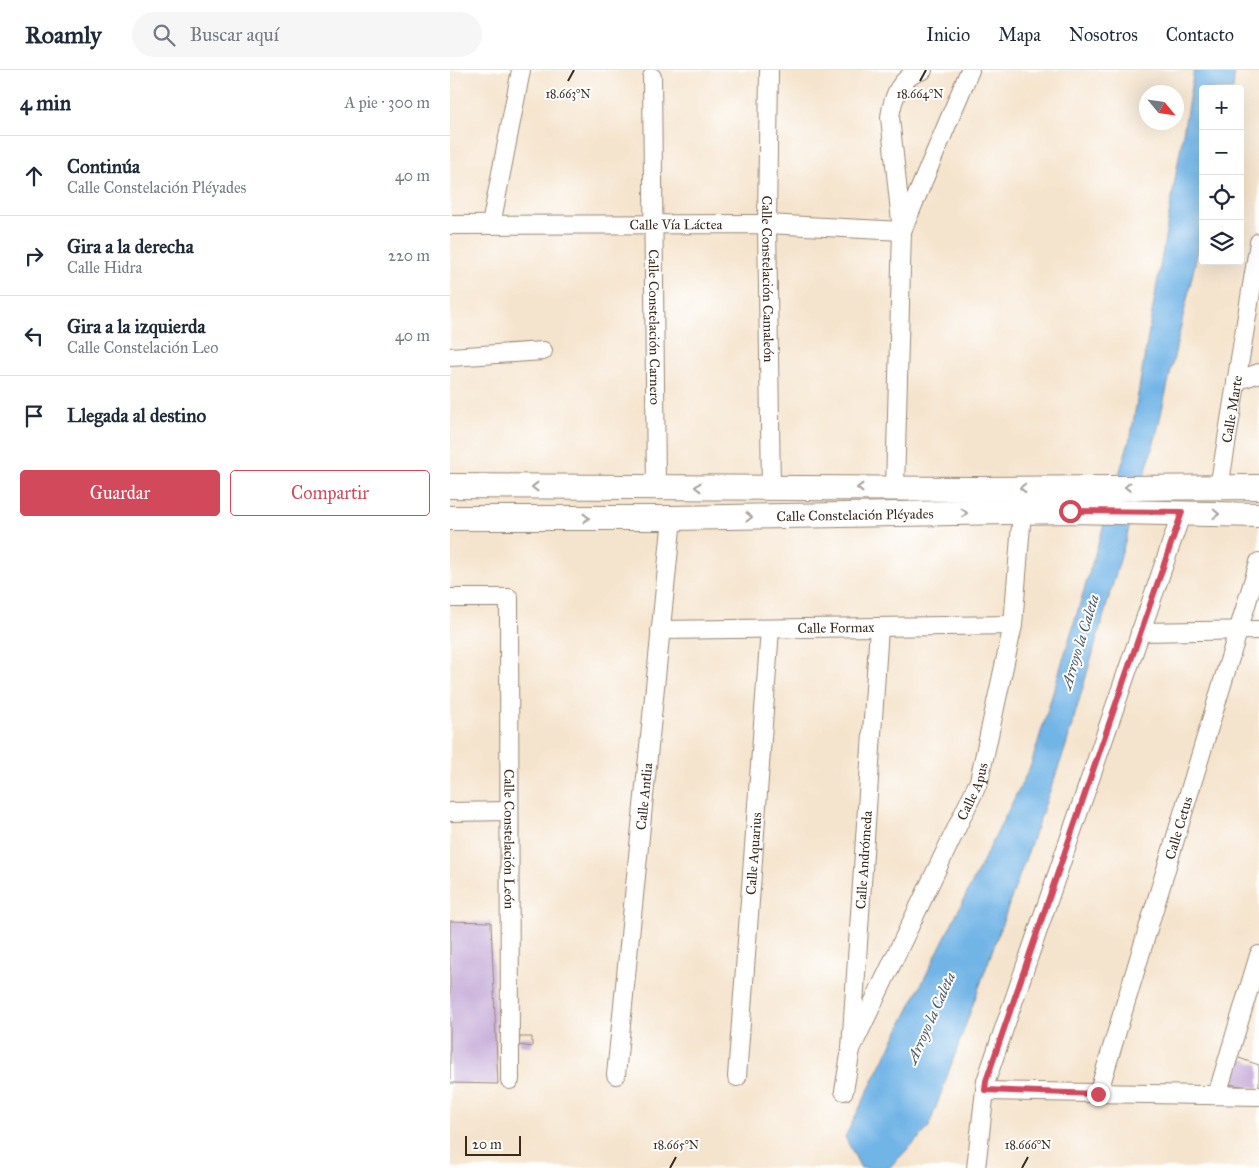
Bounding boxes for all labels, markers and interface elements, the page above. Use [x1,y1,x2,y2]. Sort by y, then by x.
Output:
search box [132,12,482,57]
text: Roamly [25,20,102,50]
icon: search [150,21,178,49]
text: Buscar aquí [190,23,279,46]
text: Inicio [926,24,970,46]
text: Mapa [998,24,1041,46]
text: Nosotros [1069,24,1138,46]
text: Contacto [1166,24,1234,46]
north arrow [1139,85,1184,130]
map controls [1199,85,1244,265]
button: + [1199,85,1244,130]
text: 18.663°N [545,87,591,101]
text: 18.664°N [896,87,944,101]
text: 4 min [20,90,71,116]
text: A pie · 300 m [344,93,430,112]
button: − [1199,130,1244,175]
text: Continúa [67,155,140,178]
icon: ahead [20,162,48,190]
text: 40 m [395,166,430,185]
button: locate [1199,175,1244,220]
text: Calle Constelación Pléyades [67,178,246,197]
street label: Calle Constelación Camaleón [758,196,778,363]
street label: Calle Vía Láctea [630,216,723,233]
button: layers [1199,220,1244,265]
text: Gira a la derecha [67,235,194,258]
icon: right [20,242,48,270]
text: 220 m [388,246,430,265]
street label: Calle Constelación Carnero [645,249,664,405]
text: Calle Hidra [67,258,142,277]
text: Gira a la izquierda [67,315,206,338]
icon: left [20,322,48,350]
text: 40 m [395,326,430,345]
text: Calle Constelación Leo [67,338,218,357]
street label: Calle Marte [1218,374,1246,444]
icon: arrive [20,402,48,430]
text: Llegada al destino [67,404,206,427]
button: Guardar [20,470,220,516]
button: Compartir [230,470,430,516]
one-way arrow [531,481,539,492]
one-way arrow [693,482,701,492]
one-way arrow [1123,482,1131,492]
one-way arrow [856,483,864,493]
one-way arrow [1018,483,1026,494]
route start [1059,500,1082,523]
street label: Calle Constelación Pléyades [776,505,934,525]
one-way arrow [960,508,968,518]
one-way arrow [1212,508,1220,519]
one-way arrow [745,511,753,522]
one-way arrow [582,513,590,523]
water label: Arroyo la Caleta [1056,592,1103,694]
street label: Calle Formax [797,618,875,637]
street label: Calle Apus [953,761,991,823]
street label: Calle Antlia [632,762,656,831]
street label: Calle Constelación León [501,769,518,910]
street label: Calle Cetus [1161,794,1196,861]
street label: Calle Andrómeda [852,810,875,910]
street label: Calle Aquarius [742,812,765,896]
water label: Arroyo la Caleta [902,969,959,1068]
route end [1087,1083,1110,1106]
scale bar [465,1133,521,1156]
text: 20 m [472,1136,502,1153]
text: 18.665°N [653,1138,699,1152]
text: 18.666°N [1005,1138,1051,1152]

